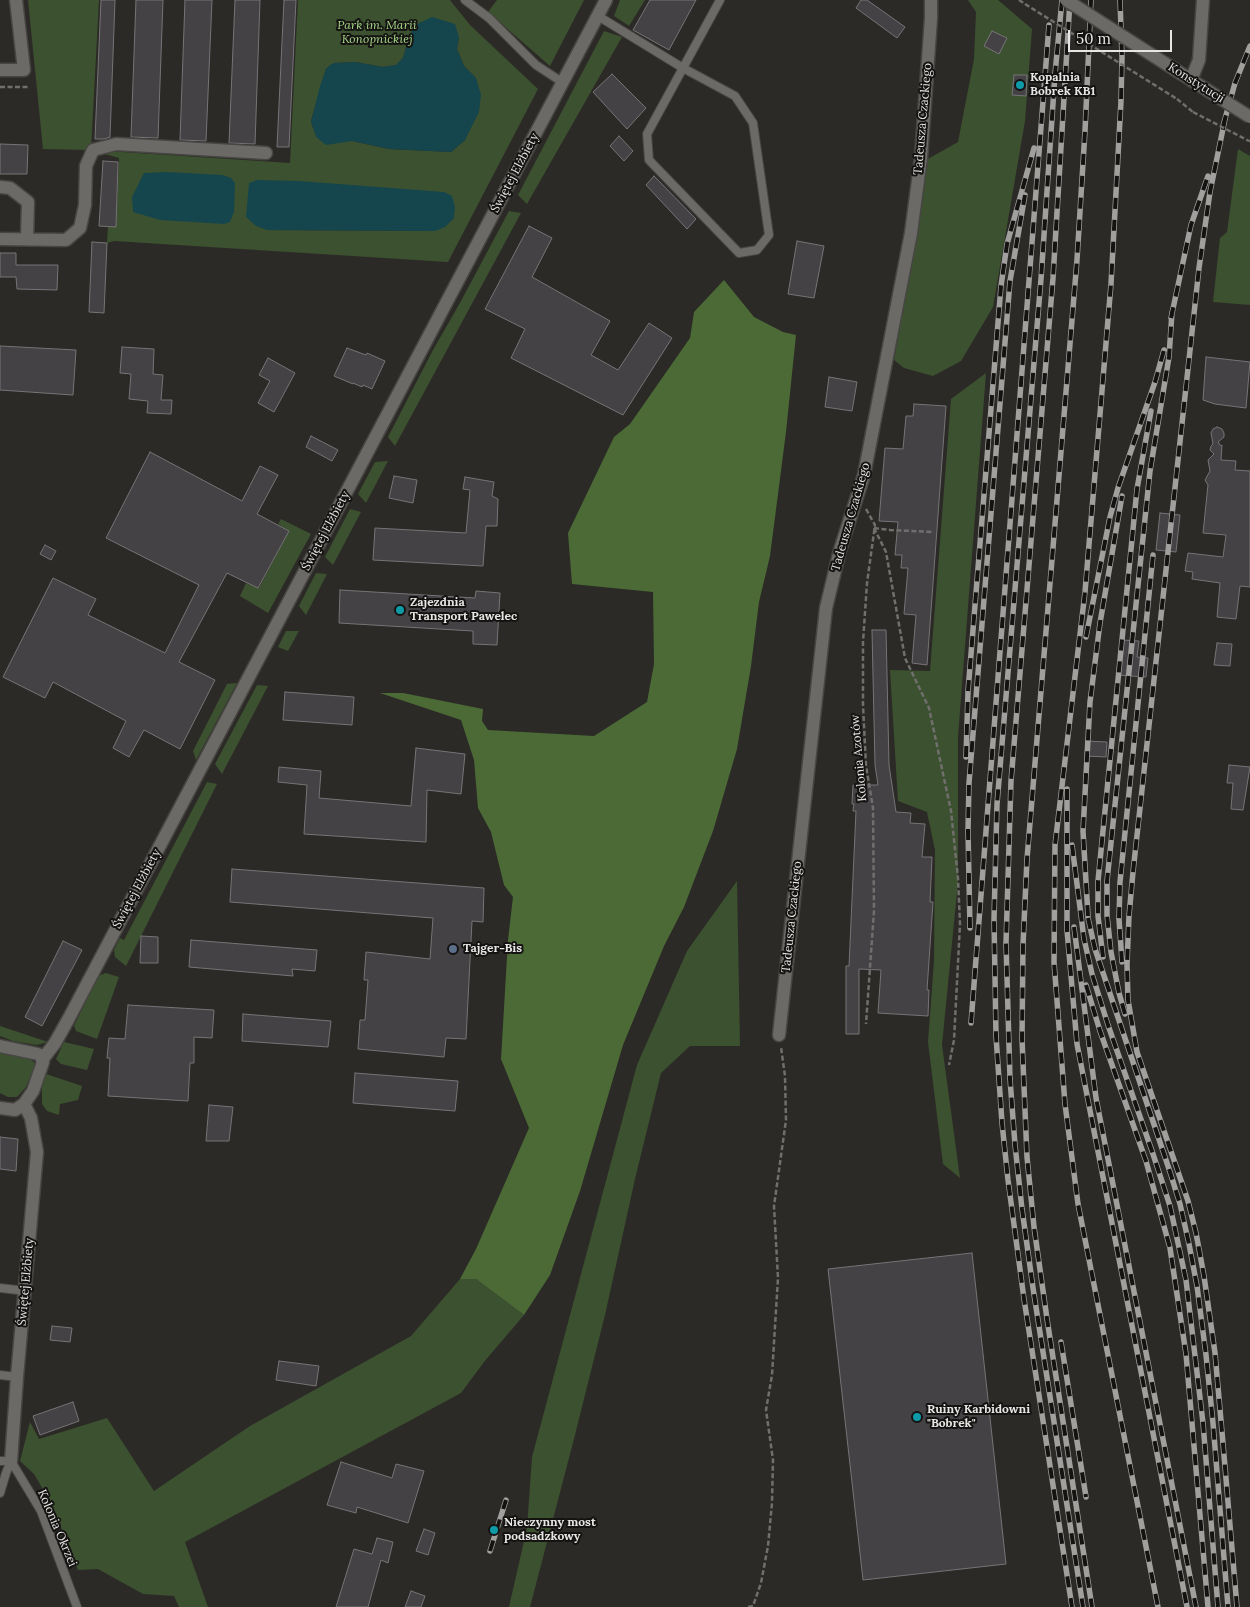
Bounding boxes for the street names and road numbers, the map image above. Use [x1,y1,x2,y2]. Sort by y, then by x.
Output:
street label: Konstytucji [1165,60,1227,106]
street label: Tadeusza Czackiego [911,62,935,176]
street label: Świętej Elżbiety [488,131,542,215]
street label: Tadeusza Czackiego [829,461,873,573]
street label: Świętej Elżbiety [299,489,353,573]
street label: Kolonia Azotów [848,714,870,802]
street label: Świętej Elżbiety [110,847,164,931]
street label: Tadeusza Czackiego [779,860,805,974]
street label: Świętej Elżbiety [15,1237,37,1327]
street label: Kolonia Okrzei [34,1487,80,1569]

